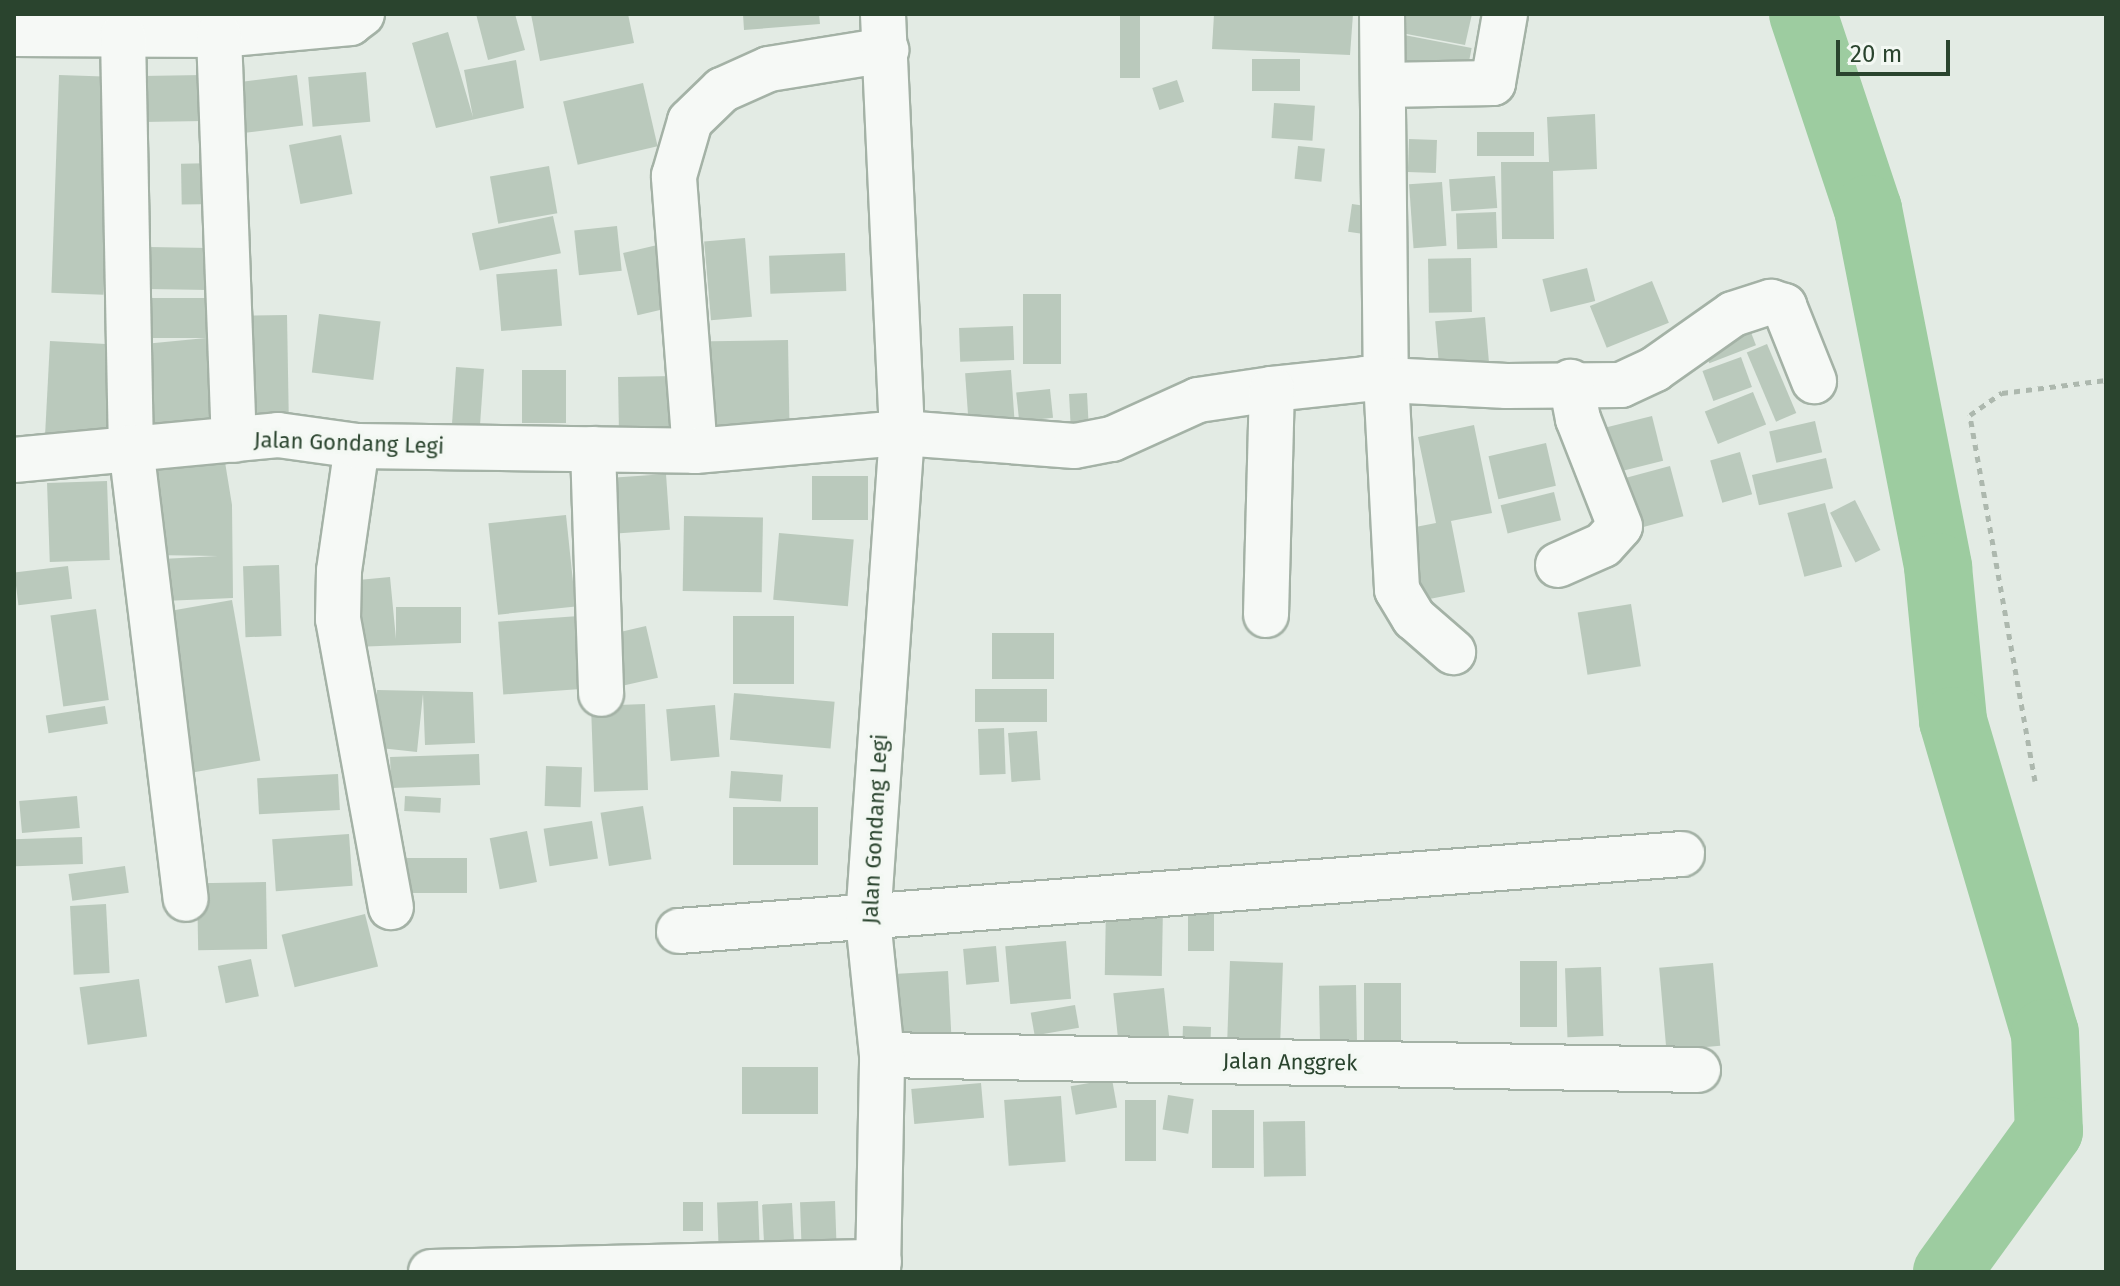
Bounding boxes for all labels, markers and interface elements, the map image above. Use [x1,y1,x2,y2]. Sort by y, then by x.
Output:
scale bar [1840,24,1954,74]
text: 20 m [1850,40,1902,68]
street label: Jalan Gondang Legi [253,426,445,460]
street label: Jalan Gondang Legi [857,733,893,925]
street label: Jalan Anggrek [1222,1048,1358,1076]

